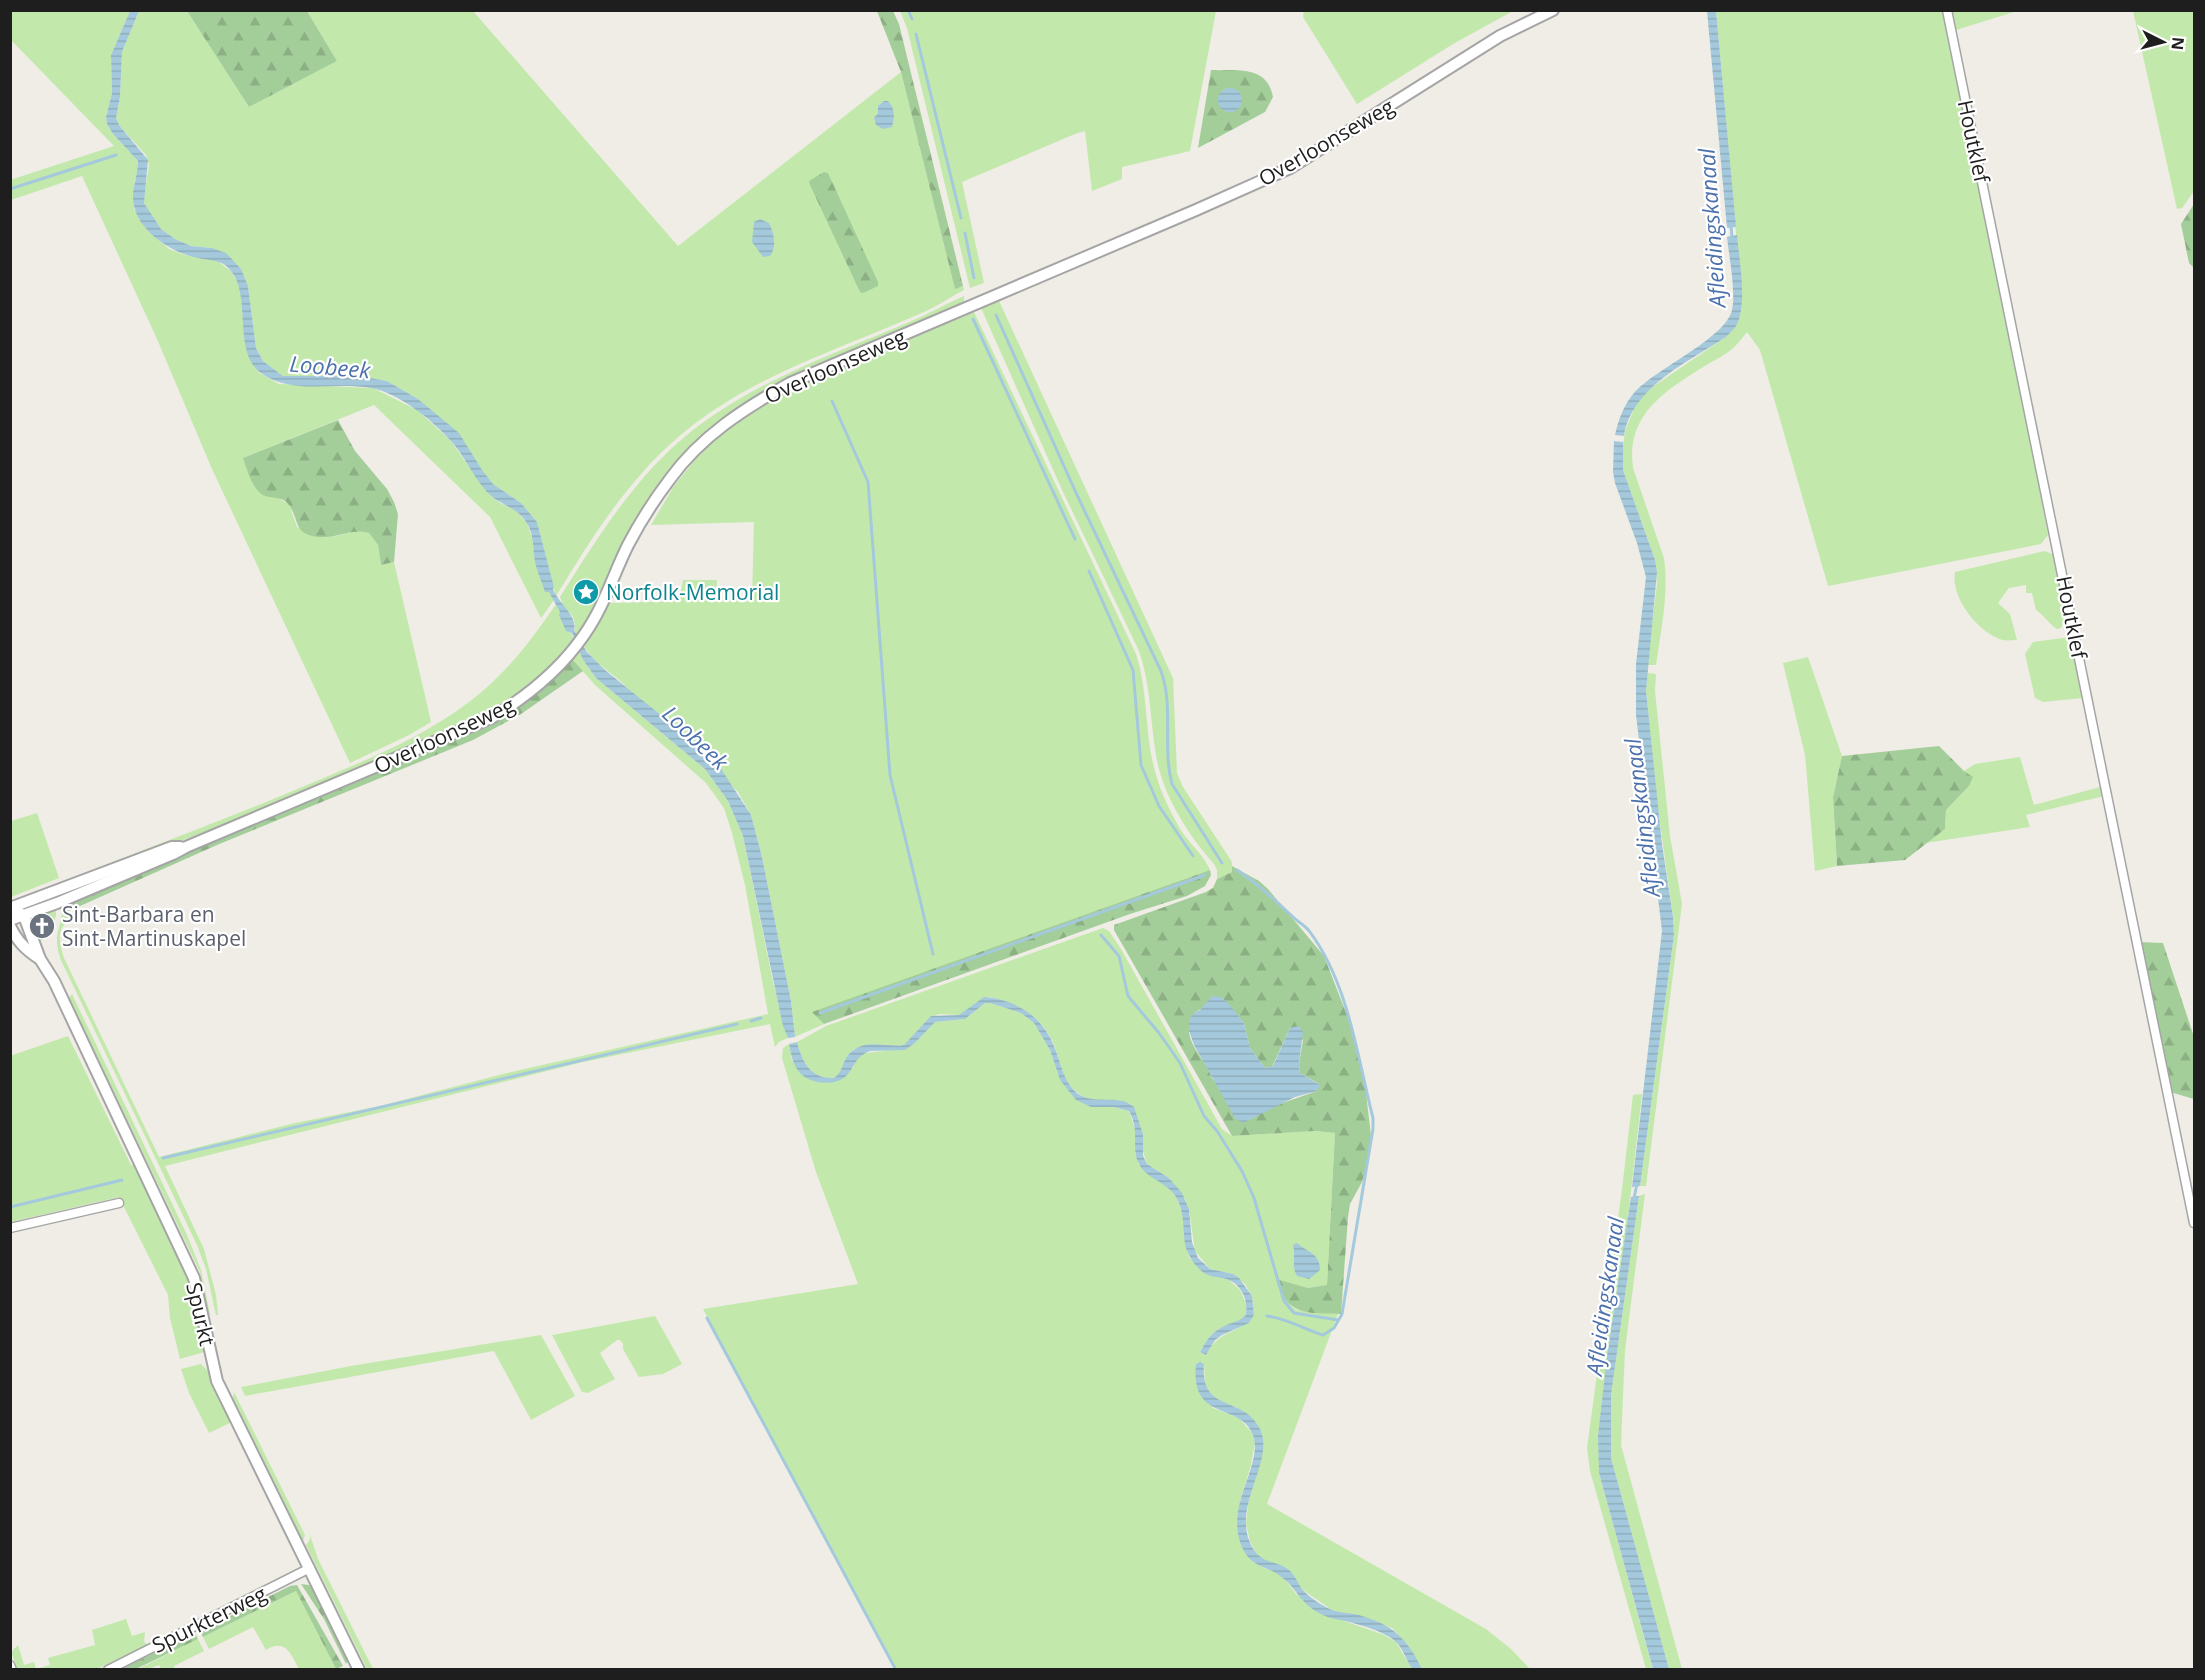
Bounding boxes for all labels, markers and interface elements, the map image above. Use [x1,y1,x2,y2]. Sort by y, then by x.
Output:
north arrow [2133,12,2193,72]
text: N [2166,36,2190,51]
street label: Overloonseweg [1253,92,1399,192]
street label: Houtklef [1952,97,1997,187]
water label: Afleidingskanaal [1690,147,1732,311]
street label: Overloonseweg [760,322,910,410]
water label: Loobeek [288,348,373,385]
street label: Houtklef [2050,573,2094,663]
place icon: Norfolk-Memorial [571,577,601,607]
place label: Norfolk-Memorial [606,578,779,606]
street label: Overloonseweg [369,690,519,780]
water label: Loobeek [657,698,736,777]
water label: Afleidingskanaal [1616,737,1666,901]
place label: Sint-Barbara en Sint-Martinuskapel [62,900,246,952]
church icon: Sint-Barbara en Sint-Martinuskapel [27,911,57,941]
water label: Afleidingskanaal [1578,1215,1630,1379]
street label: Spurkt [180,1280,222,1348]
street label: Spurkterweg [147,1579,271,1659]

